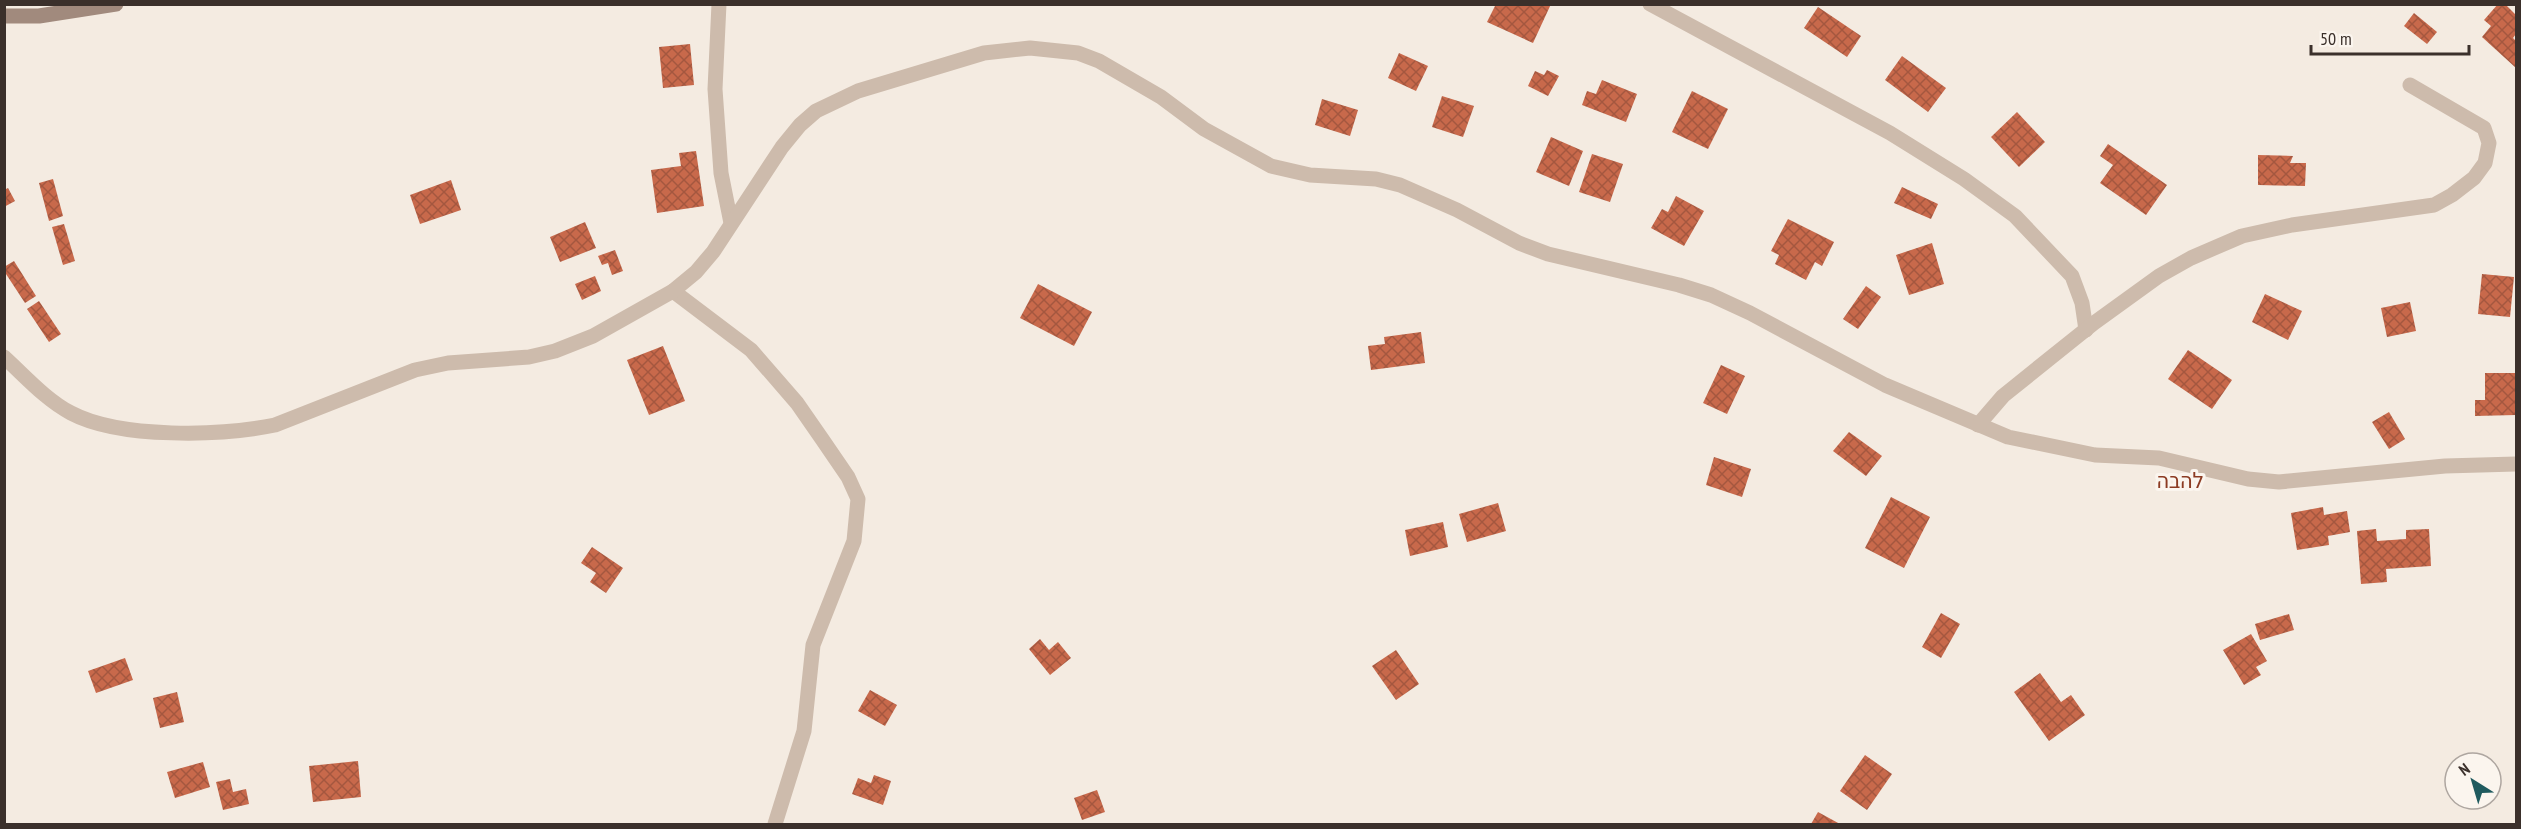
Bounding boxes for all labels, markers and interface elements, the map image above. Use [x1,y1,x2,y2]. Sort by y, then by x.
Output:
scale bar [2311,18,2468,56]
text: 50 m [2320,27,2352,50]
district label: להבה [2157,467,2203,494]
north arrow [2443,751,2503,811]
text: N [2455,758,2473,780]

